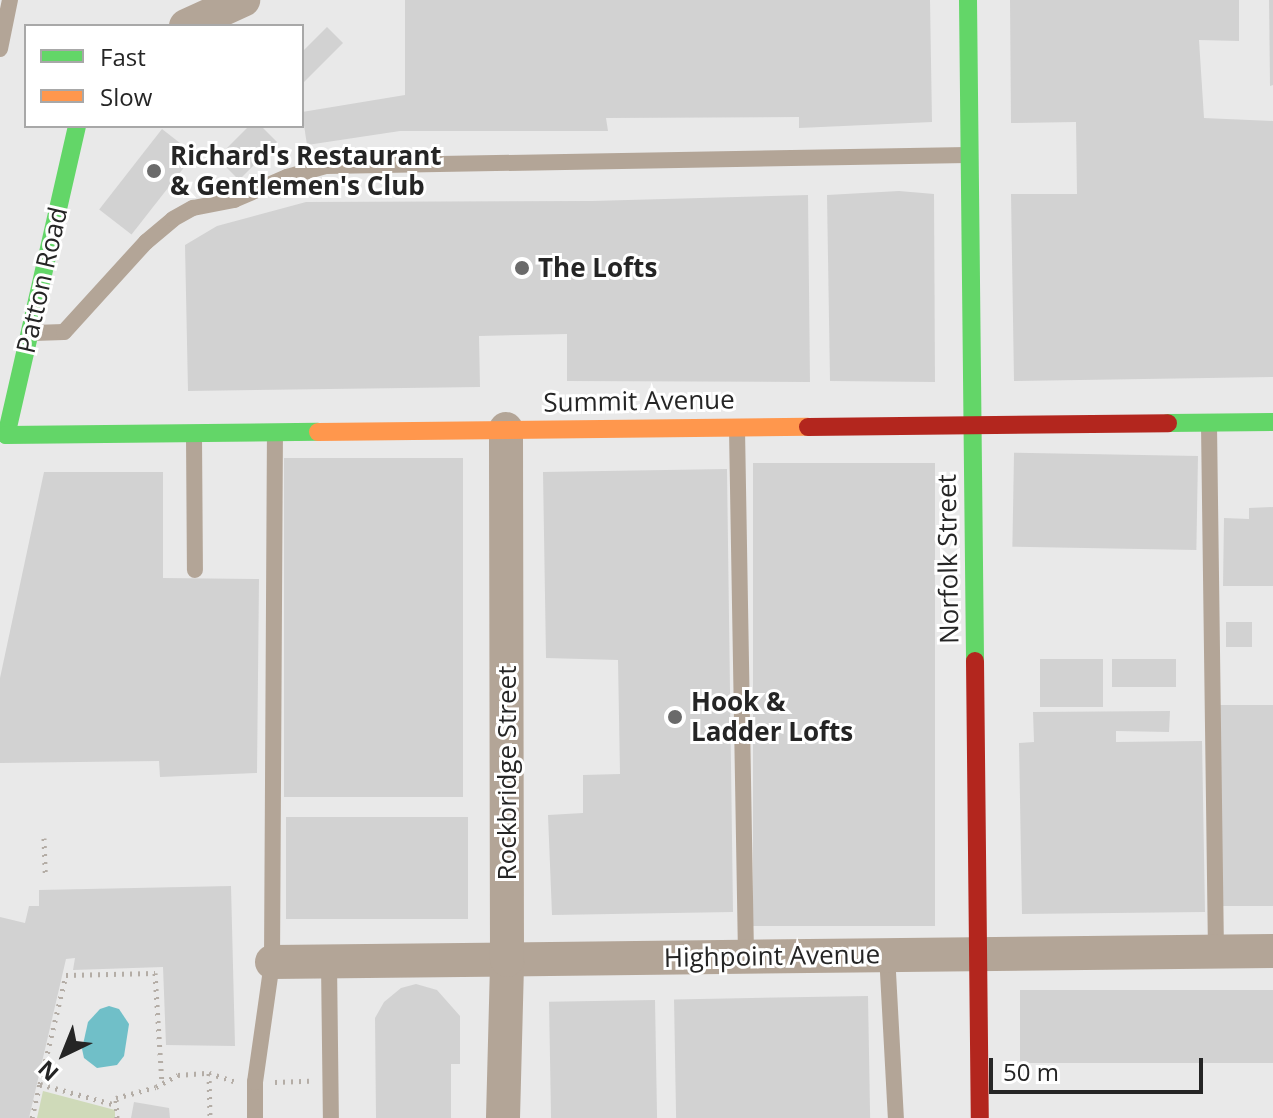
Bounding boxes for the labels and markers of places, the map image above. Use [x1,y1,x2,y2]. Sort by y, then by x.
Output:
place label: Richard's Restaurant & Gentlemen's Club [170,140,442,202]
marker: Richard's Restaurant & Gentlemen's Club [145,162,163,180]
place label: The Lofts [538,252,657,284]
marker: The Lofts [513,259,531,277]
place label: Hook & Ladder Lofts [691,686,853,748]
marker: Hook & Ladder Lofts [666,708,684,726]

